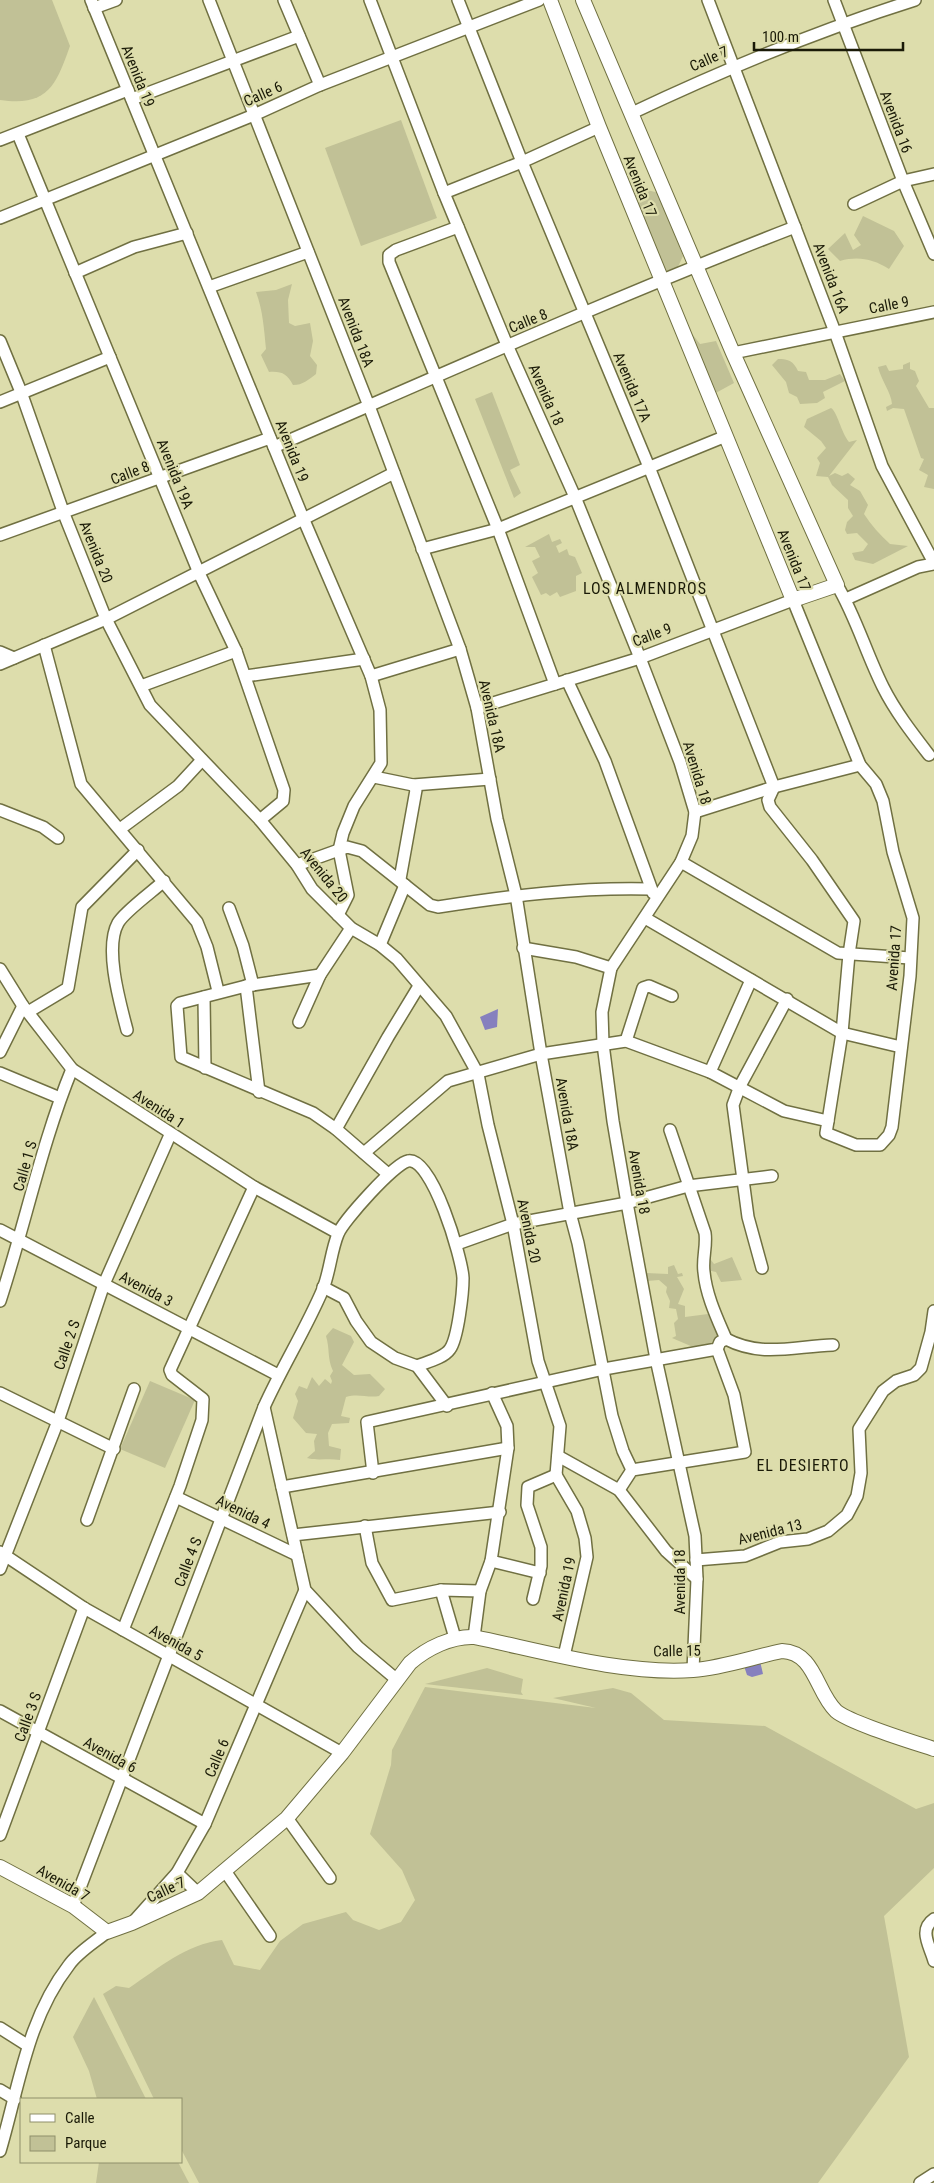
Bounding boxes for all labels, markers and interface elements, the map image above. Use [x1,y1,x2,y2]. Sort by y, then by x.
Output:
scale bar [754,20,903,52]
text: 100 m [762,28,799,46]
street label: Avenida 19 [117,42,159,110]
street label: Calle 7 [687,43,731,75]
street label: Calle 6 [241,78,285,110]
street label: Avenida 16 [876,88,916,156]
street label: Avenida 17 [619,152,661,220]
street label: Avenida 16A [809,240,853,316]
street label: Calle 9 [867,292,911,318]
street label: Avenida 18A [334,294,378,370]
street label: Calle 8 [506,305,550,337]
street label: Avenida 17A [609,349,655,425]
street label: Avenida 18 [525,362,567,428]
street label: Avenida 19 [271,417,313,485]
street label: Avenida 19A [153,436,197,512]
street label: Calle 8 [108,457,152,489]
street label: Avenida 20 [75,518,117,586]
street label: Avenida 17 [773,526,815,594]
district label: LOS ALMENDROS [583,579,707,598]
street label: Calle 9 [630,619,674,651]
street label: Avenida 18A [475,678,509,754]
street label: Avenida 18 [679,739,715,807]
street label: Avenida 20 [296,844,352,906]
street label: Avenida 17 [883,925,905,991]
street label: Avenida 18A [552,1076,582,1152]
street label: Avenida 1 [130,1086,188,1132]
street label: Calle 1 S [9,1138,41,1193]
street label: Avenida 18 [624,1148,654,1216]
street label: Avenida 20 [513,1197,545,1265]
street label: Avenida 3 [116,1267,176,1311]
street label: Calle 2 S [50,1317,84,1372]
district label: EL DESIERTO [756,1456,850,1475]
street label: Avenida 4 [213,1491,273,1533]
street label: Avenida 13 [736,1515,804,1549]
street label: Calle 4 S [170,1534,206,1589]
street label: Avenida 18 [671,1549,689,1615]
street label: Avenida 19 [548,1555,580,1623]
street label: Avenida 5 [146,1621,206,1665]
street label: Calle 15 [653,1642,701,1660]
street label: Calle 3 S [11,1689,45,1744]
street label: Avenida 6 [80,1733,140,1777]
street label: Calle 6 [201,1736,233,1780]
street label: Avenida 7 [33,1861,93,1905]
street label: Calle 7 [144,1873,188,1907]
legend [20,2098,182,2163]
text: Calle [65,2109,95,2127]
text: Parque [65,2134,107,2152]

